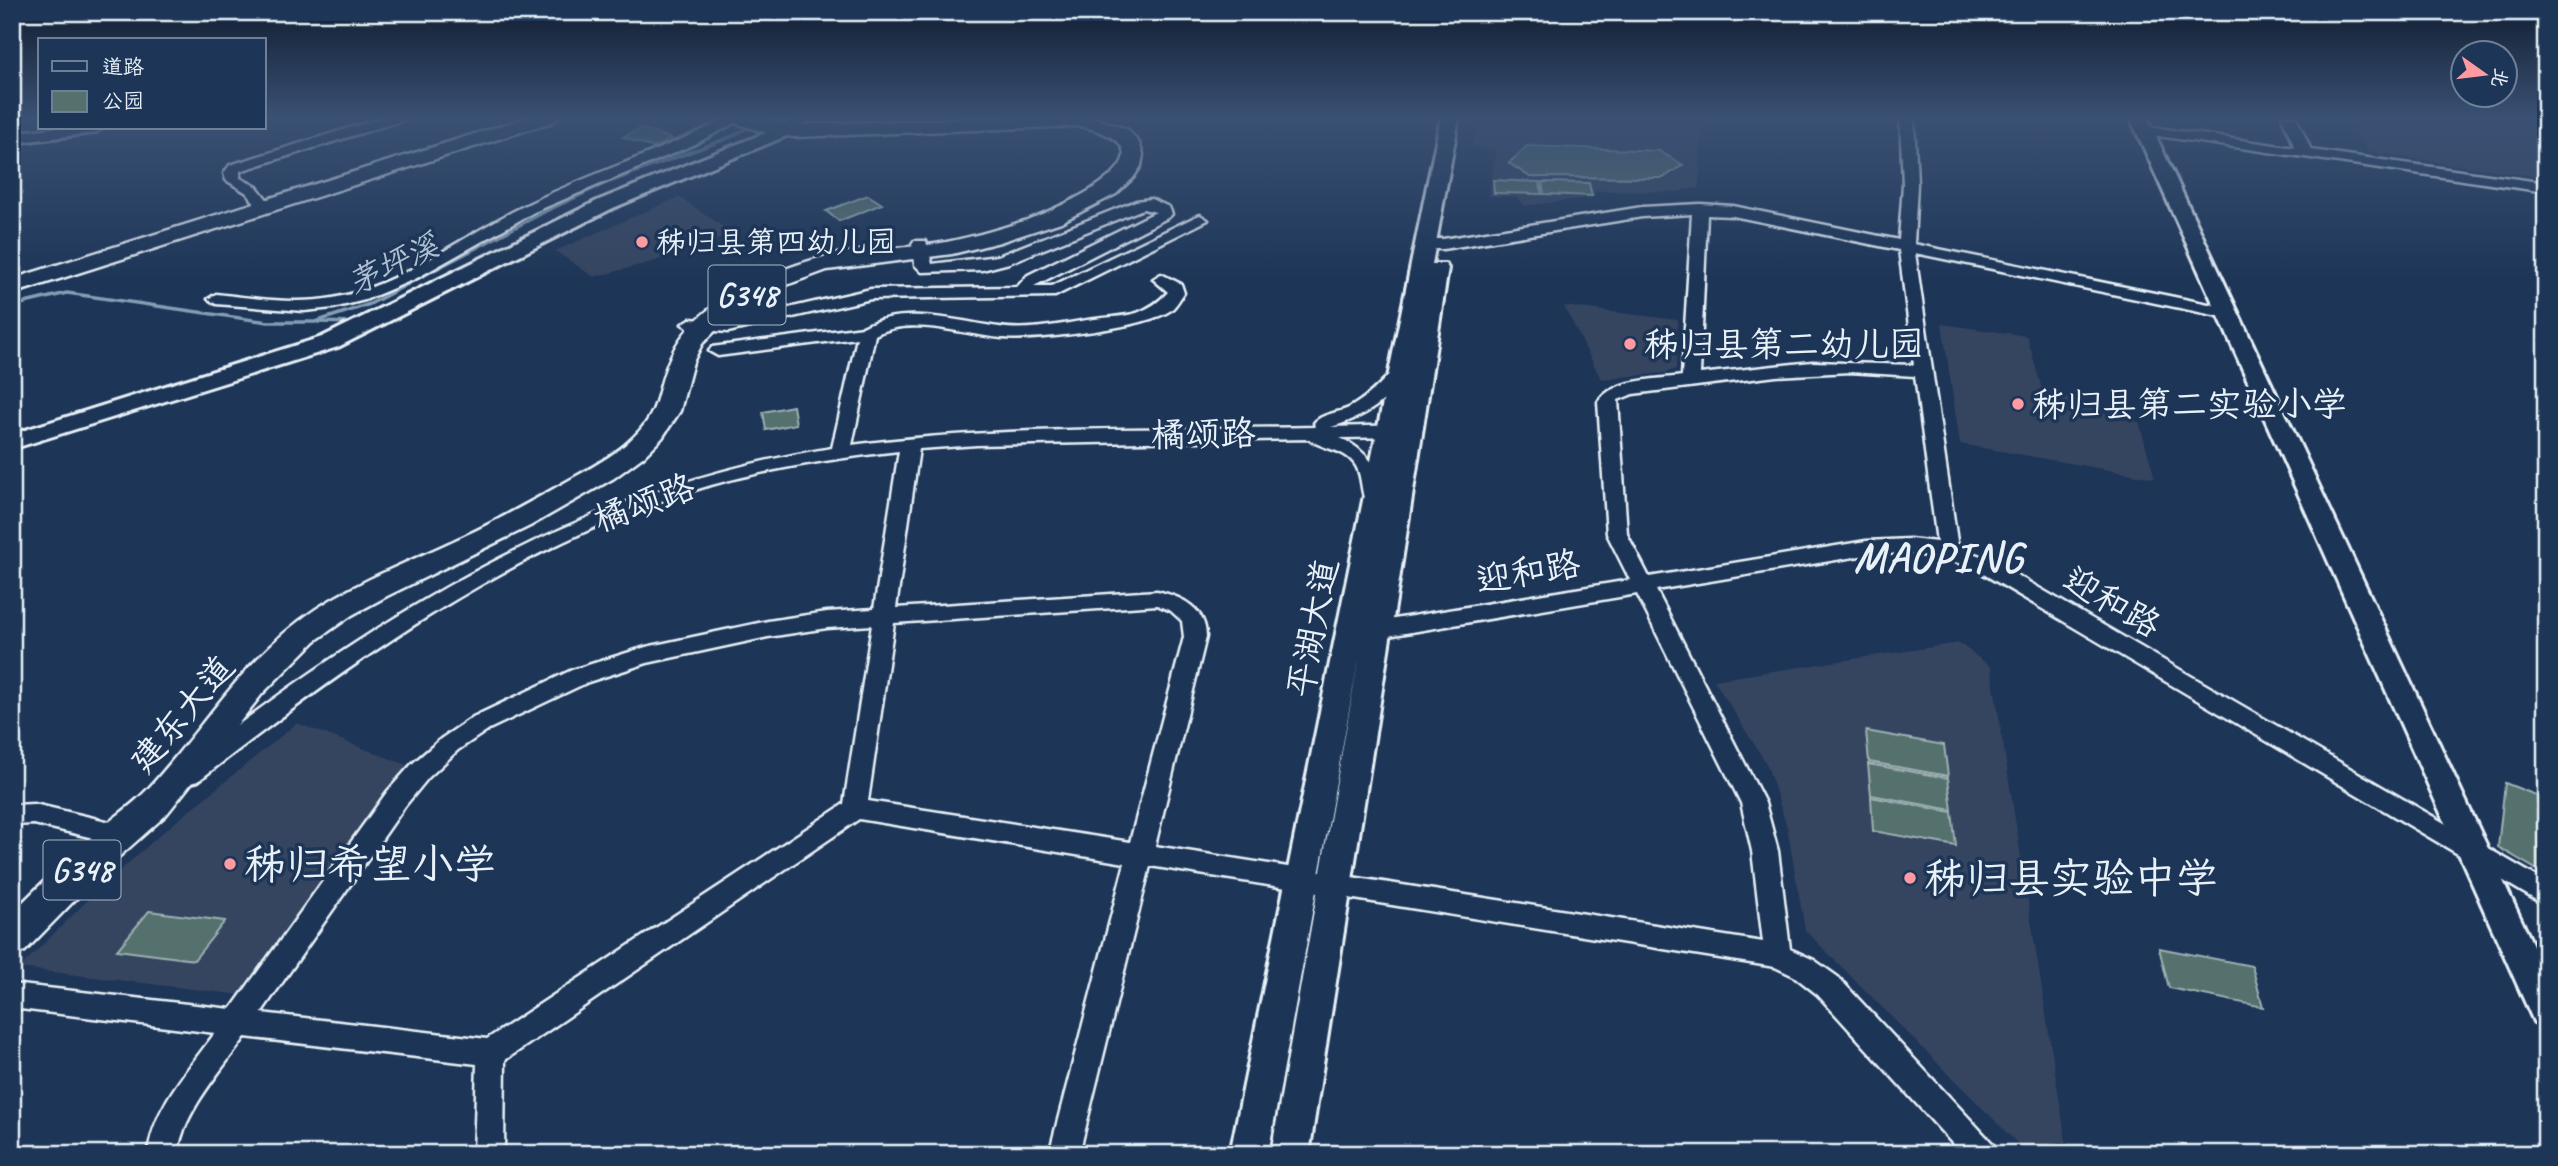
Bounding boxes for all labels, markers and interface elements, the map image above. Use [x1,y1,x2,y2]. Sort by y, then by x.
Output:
legend [38,38,266,130]
north arrow [2450,38,2520,108]
text: 道路 [102,54,144,80]
text: 北 [2486,66,2513,90]
text: 公园 [102,88,144,114]
place label: 秭归县第四幼儿园 [656,223,896,261]
water label: 茅坪溪 [341,224,447,303]
marker: 秭归县第四幼儿园 [634,234,650,250]
road number: G348 [708,266,786,324]
place label: 秭归县第二幼儿园 [1644,322,1924,367]
marker: 秭归县第二幼儿园 [1622,336,1638,352]
place label: 秭归县第二实验小学 [2032,382,2347,427]
marker: 秭归县第二实验小学 [2010,396,2026,412]
street label: 橘颂路 [1150,411,1256,457]
street label: 橘颂路 [587,464,701,542]
district label: MAOPING [1854,531,2027,584]
street label: 迎和路 [1472,541,1584,603]
street label: 平湖大道 [1278,555,1348,701]
street label: 迎和路 [2055,556,2169,648]
street label: 建东大道 [120,646,244,782]
place label: 秭归希望小学 [244,838,496,891]
road number: G348 [43,841,120,900]
place label: 秭归县实验中学 [1924,852,2218,905]
marker: 秭归希望小学 [222,856,238,872]
marker: 秭归县实验中学 [1902,870,1918,886]

